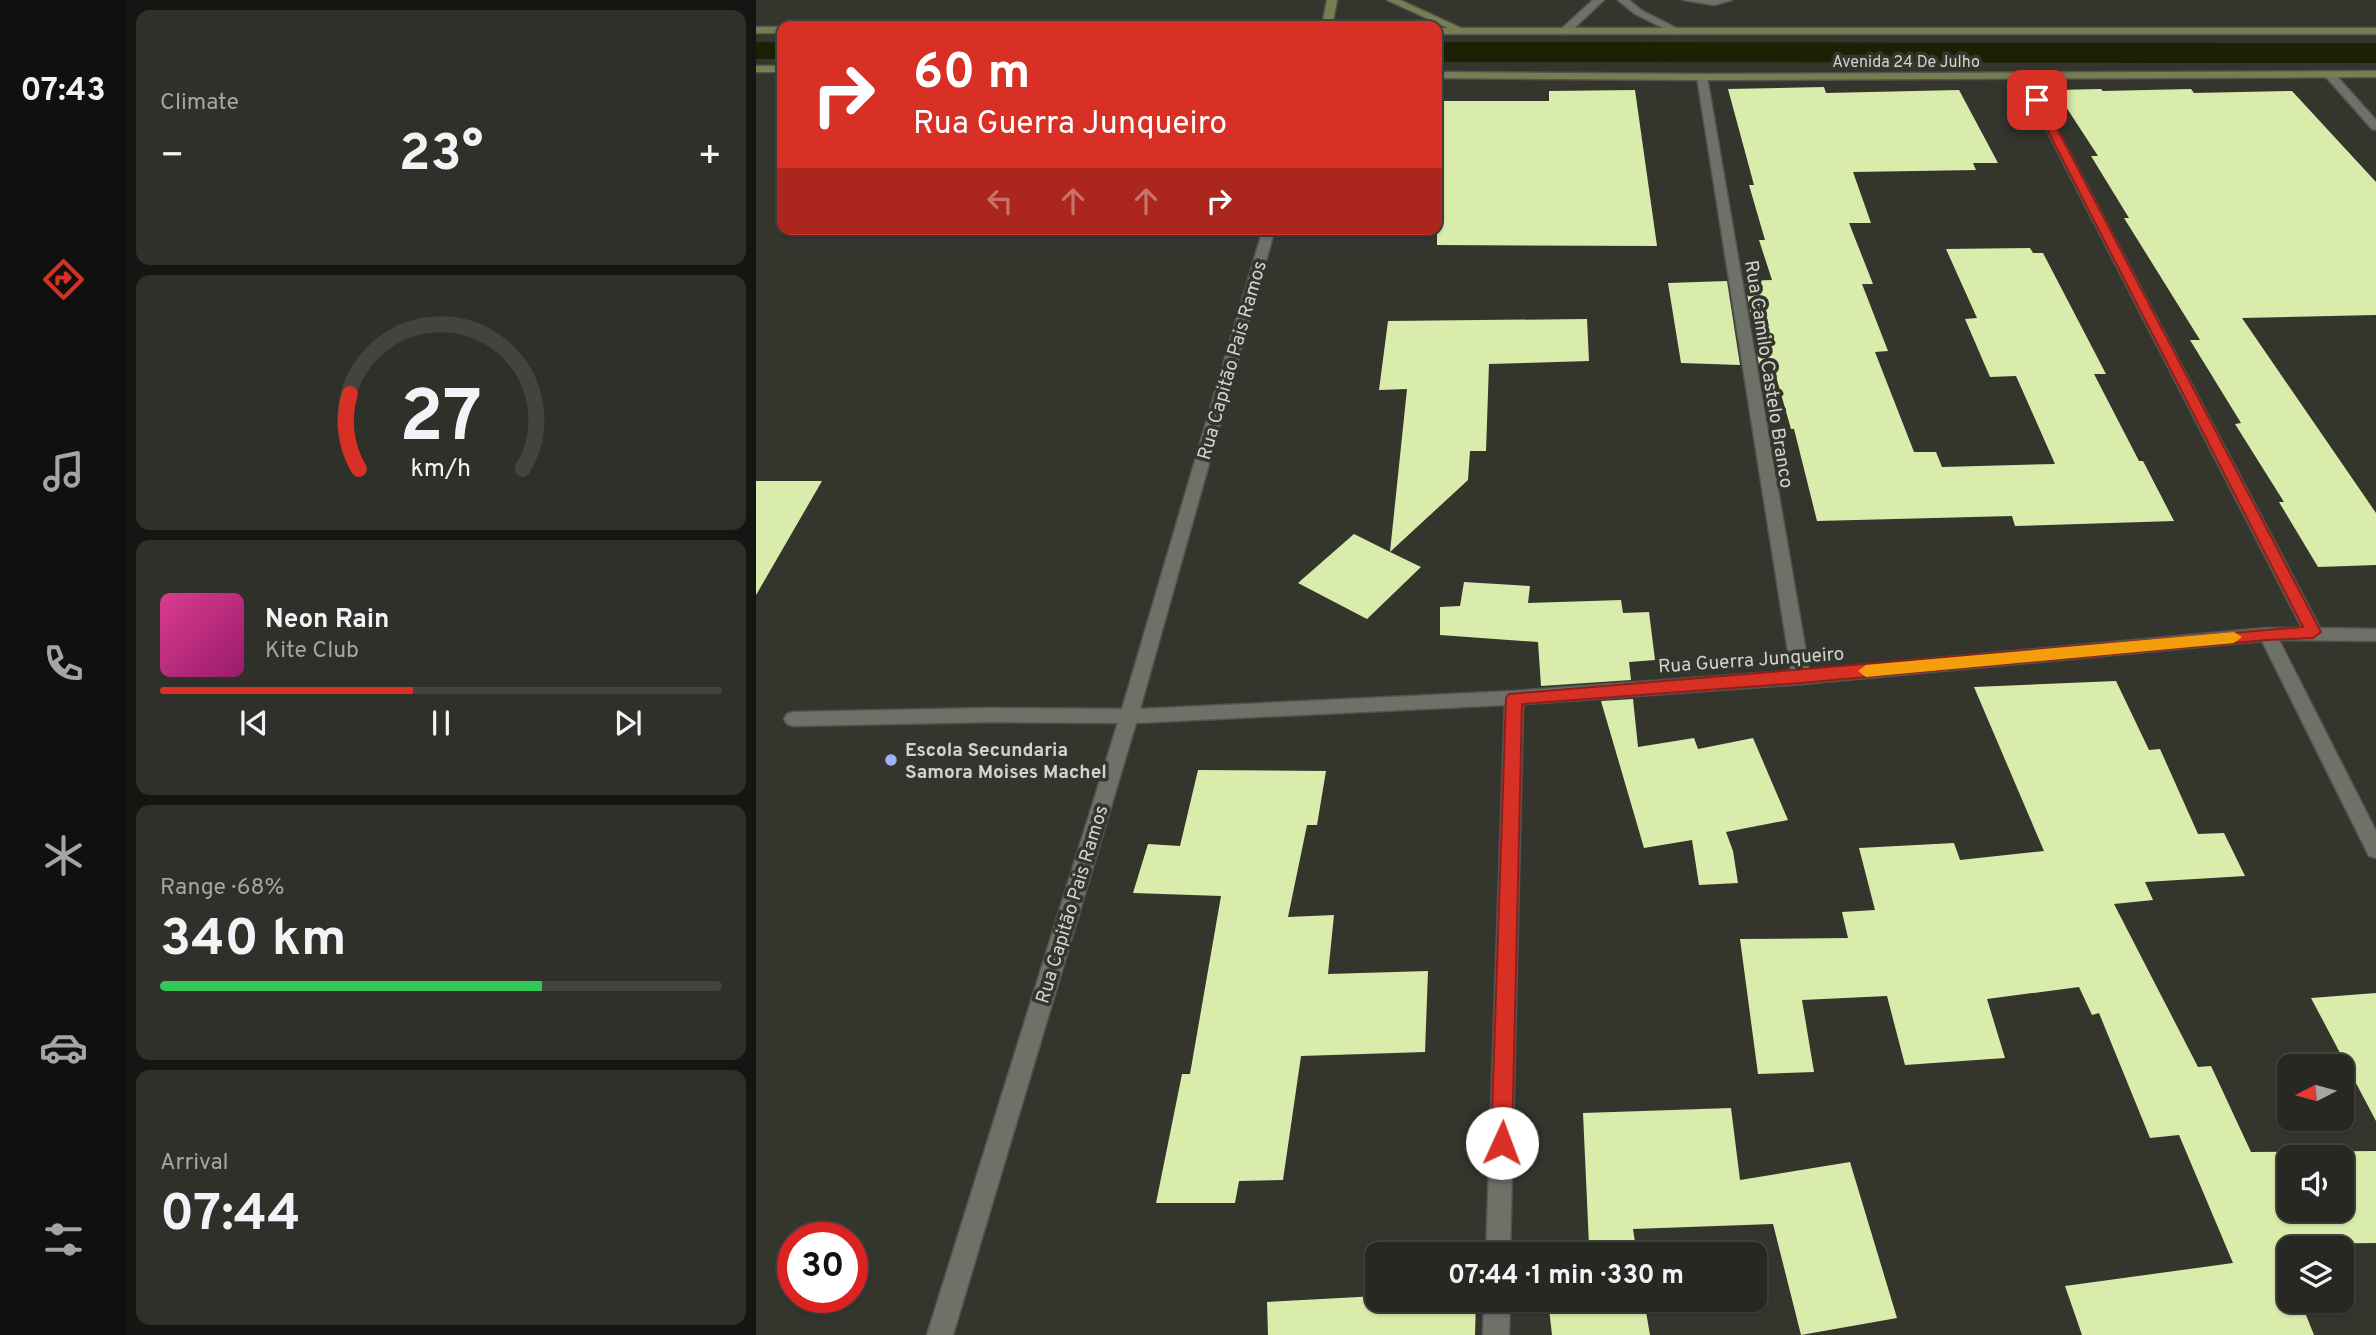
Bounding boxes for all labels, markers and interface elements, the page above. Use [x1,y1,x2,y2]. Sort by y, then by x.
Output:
text: 60 m [913,44,1031,106]
icon: right [798,49,889,140]
street label: Avenida 24 De Julho [1832,53,1980,73]
pin [2007,70,2067,130]
text: 07:43 [20,72,106,112]
icon: arrive [2018,81,2056,119]
text: Climate [160,89,239,118]
text: Rua Guerra Junqueiro [913,105,1227,145]
text: 23° [399,123,483,189]
text: − [160,133,185,182]
text: + [697,133,722,182]
icon: left [981,182,1019,220]
icon: ahead [1054,182,1092,220]
icon: ahead [1127,182,1165,220]
icon: right [1200,182,1238,220]
icon: directions [39,255,88,304]
street label: Rua Capitão Pais Ramos [1193,258,1273,463]
street label: Rua Camilo Castelo Branco [1738,259,1798,490]
text: 27 [400,375,482,467]
icon: music [39,447,88,496]
text: km/h [411,453,471,485]
text: Neon Rain [265,604,390,637]
text: Kite Club [265,637,359,666]
icon: phone [39,639,88,688]
street label: Rua Guerra Junqueiro [1657,643,1845,679]
icon: previous [235,704,273,742]
icon: pause [422,704,460,742]
icon: next [609,704,647,742]
place label: Escola Secundaria Samora Moises Machel [905,739,1107,785]
marker: Escola Secundaria Samora Moises Machel [883,752,899,768]
street label: Rua Capitão Pais Ramos [1031,803,1114,1007]
icon: climate [39,831,88,880]
text: Range · 68% [160,874,285,903]
text: 340 km [160,908,346,974]
icon: car [39,1023,88,1072]
north arrow [2277,1054,2354,1130]
map controls [2277,1054,2354,1313]
position arrow [1465,1106,1539,1180]
button: sound [2277,1145,2354,1222]
text: Arrival [160,1149,229,1178]
text: 07:44 [160,1183,301,1249]
icon: filters [39,1215,88,1264]
speed limit sign: 30 [777,1222,868,1313]
button: layers [2277,1236,2354,1313]
text: 07:44 · 1 min · 330 m [1448,1260,1684,1293]

